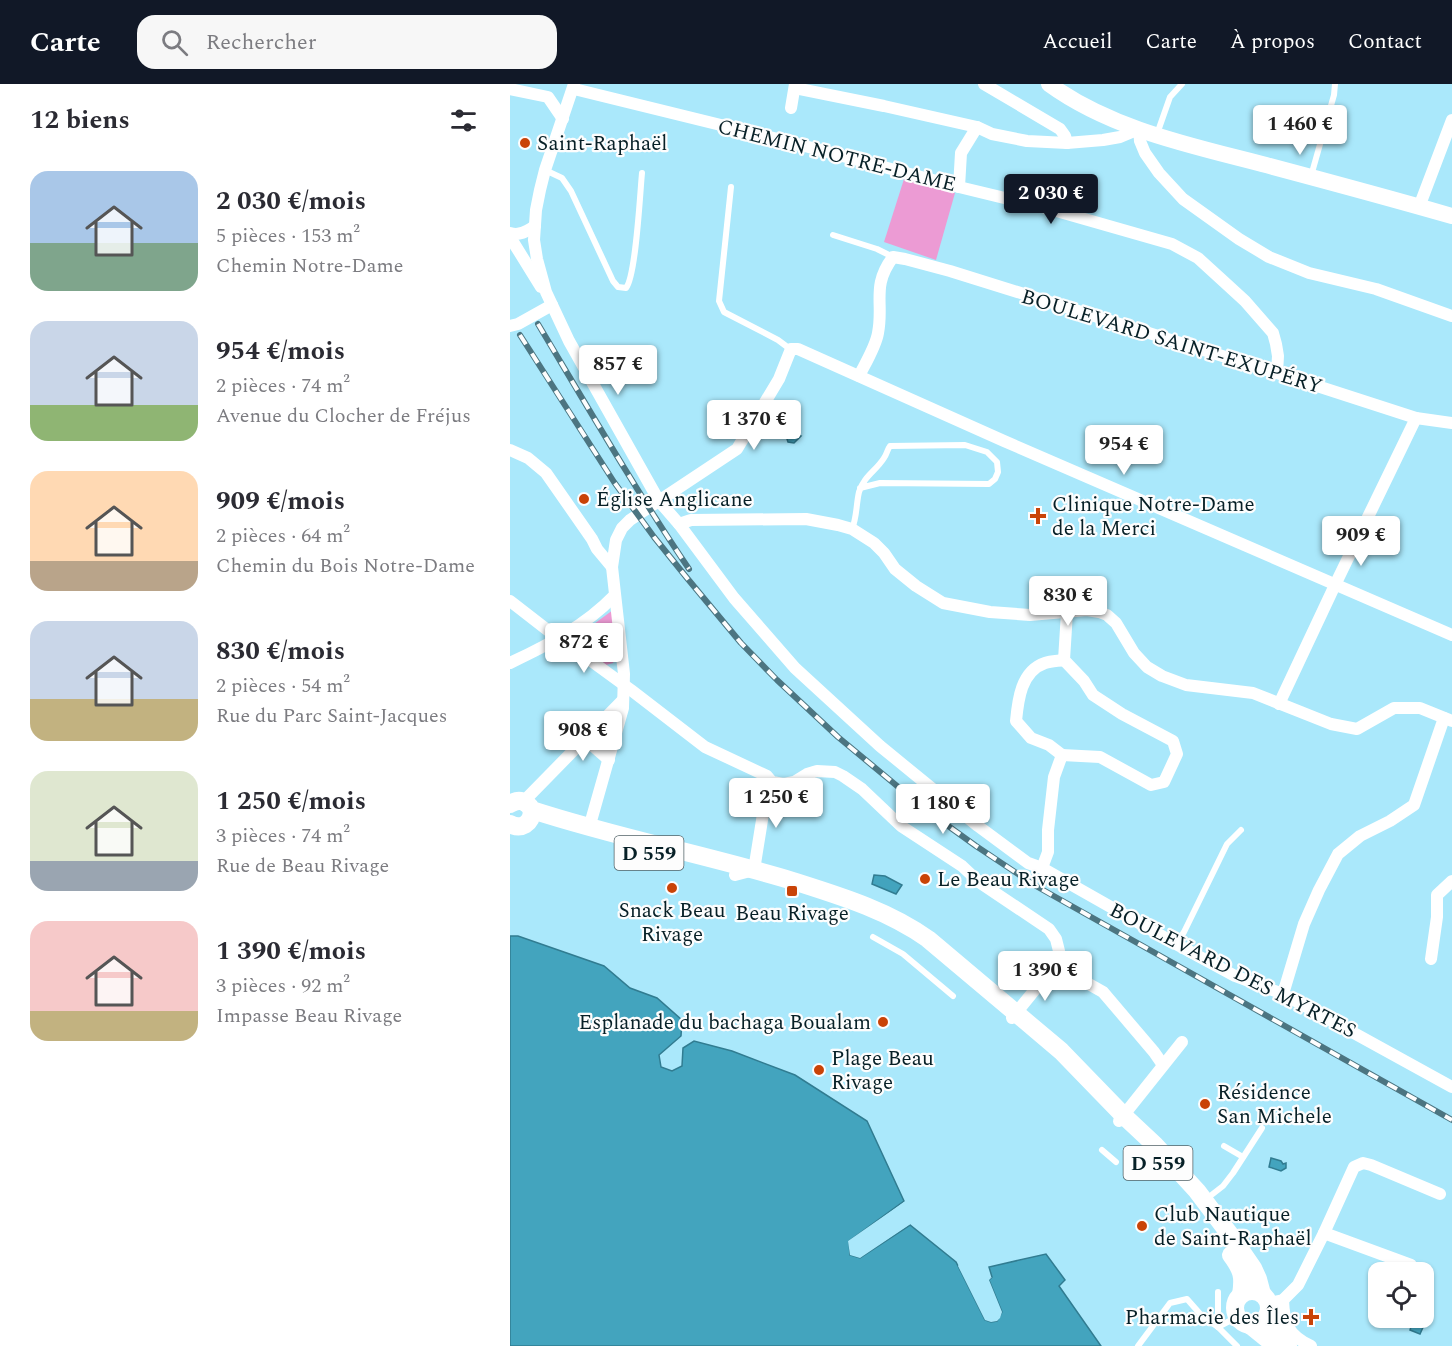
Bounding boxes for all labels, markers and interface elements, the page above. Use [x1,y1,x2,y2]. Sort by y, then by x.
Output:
search box [137,15,557,69]
text: Carte [30,21,101,64]
icon: search [158,26,191,59]
text: Rechercher [206,26,316,59]
text: Accueil [1042,26,1113,58]
text: Carte [1146,26,1197,58]
text: À propos [1230,26,1315,58]
text: Contact [1348,26,1422,58]
text: 12 biens [30,100,130,140]
icon: filters [447,104,480,137]
pin: 1 460 € [1245,105,1355,156]
text: 1 460 € [1267,109,1333,139]
street label: CHEMIN NOTRE-DAME [714,111,959,201]
place label: Saint-Raphaël [537,128,668,160]
marker: Saint-Raphaël [518,136,532,150]
pin: 2 030 € [996,174,1106,225]
text: 2 030 € [1018,178,1084,208]
text: 2 030 €/mois [216,181,366,221]
icon: home [78,195,150,267]
text: 5 pièces · 153 m² [216,221,360,251]
text: Chemin Notre-Dame [216,251,403,281]
street label: BOULEVARD SAINT-EXUPÉRY [1017,281,1326,403]
text: 954 €/mois [216,331,345,371]
icon: home [78,345,150,417]
pin: 857 € [576,345,660,396]
text: 857 € [593,349,643,379]
text: 2 pièces · 74 m² [216,371,350,401]
pin: 1 370 € [699,400,809,451]
text: Avenue du Clocher de Fréjus [216,401,471,431]
text: 1 370 € [721,404,787,434]
pin: 954 € [1082,425,1166,476]
text: 954 € [1099,429,1149,459]
text: 909 €/mois [216,481,345,521]
place label: Église Anglicane [596,484,753,516]
place label: Clinique Notre-Dame de la Merci [1052,489,1255,545]
marker: Église Anglicane [577,492,591,506]
icon: home [78,495,150,567]
marker: Clinique Notre-Dame de la Merci [1029,507,1047,525]
pin: 909 € [1319,516,1403,567]
text: 909 € [1336,520,1386,550]
text: 2 pièces · 64 m² [216,521,350,551]
text: Chemin du Bois Notre-Dame [216,551,475,581]
pin: 830 € [1026,576,1110,627]
text: 830 € [1043,580,1093,610]
pin: 872 € [542,623,626,674]
text: 872 € [559,627,609,657]
text: 830 €/mois [216,631,345,671]
icon: home [78,645,150,717]
text: 2 pièces · 54 m² [216,671,350,701]
text: Rue du Parc Saint-Jacques [216,701,447,731]
pin: 908 € [541,711,625,762]
text: 908 € [558,715,608,745]
pin: 1 250 € [721,778,831,829]
text: 1 250 €/mois [216,781,366,821]
text: 1 250 € [743,782,809,812]
pin: 1 180 € [888,784,998,835]
text: 1 180 € [910,788,976,818]
icon: home [78,795,150,867]
text: 3 pièces · 74 m² [216,821,350,851]
road number: D 559 [614,836,684,870]
text: Rue de Beau Rivage [216,851,389,881]
place label: Le Beau Rivage [937,864,1079,896]
marker: Le Beau Rivage [918,872,932,886]
marker: Snack Beau Rivage [665,881,679,895]
marker: Beau Rivage [785,884,799,898]
place label: Snack Beau Rivage [619,895,726,951]
street label: BOULEVARD DES MYRTES [1103,895,1362,1047]
place label: Beau Rivage [735,898,849,930]
text: 1 390 €/mois [216,931,366,971]
icon: home [78,945,150,1017]
pin: 1 390 € [990,951,1100,1002]
text: 1 390 € [1012,955,1078,985]
text: 3 pièces · 92 m² [216,971,350,1001]
text: Impasse Beau Rivage [216,1001,402,1031]
place label: Esplanade du bachaga Boualam [579,1007,871,1039]
marker: Esplanade du bachaga Boualam [876,1015,890,1029]
place label: Plage Beau Rivage [831,1043,934,1099]
marker: Plage Beau Rivage [812,1063,826,1077]
place label: Résidence San Michele [1217,1077,1332,1133]
marker: Résidence San Michele [1198,1097,1212,1111]
road number: D 559 [1124,1146,1192,1180]
place label: Club Nautique de Saint-Raphaël [1154,1199,1312,1255]
marker: Club Nautique de Saint-Raphaël [1135,1219,1149,1233]
map controls [1368,1262,1434,1328]
button: locate [1368,1262,1434,1328]
place label: Pharmacie des Îles [1125,1302,1299,1334]
marker: Pharmacie des Îles [1304,1310,1318,1324]

